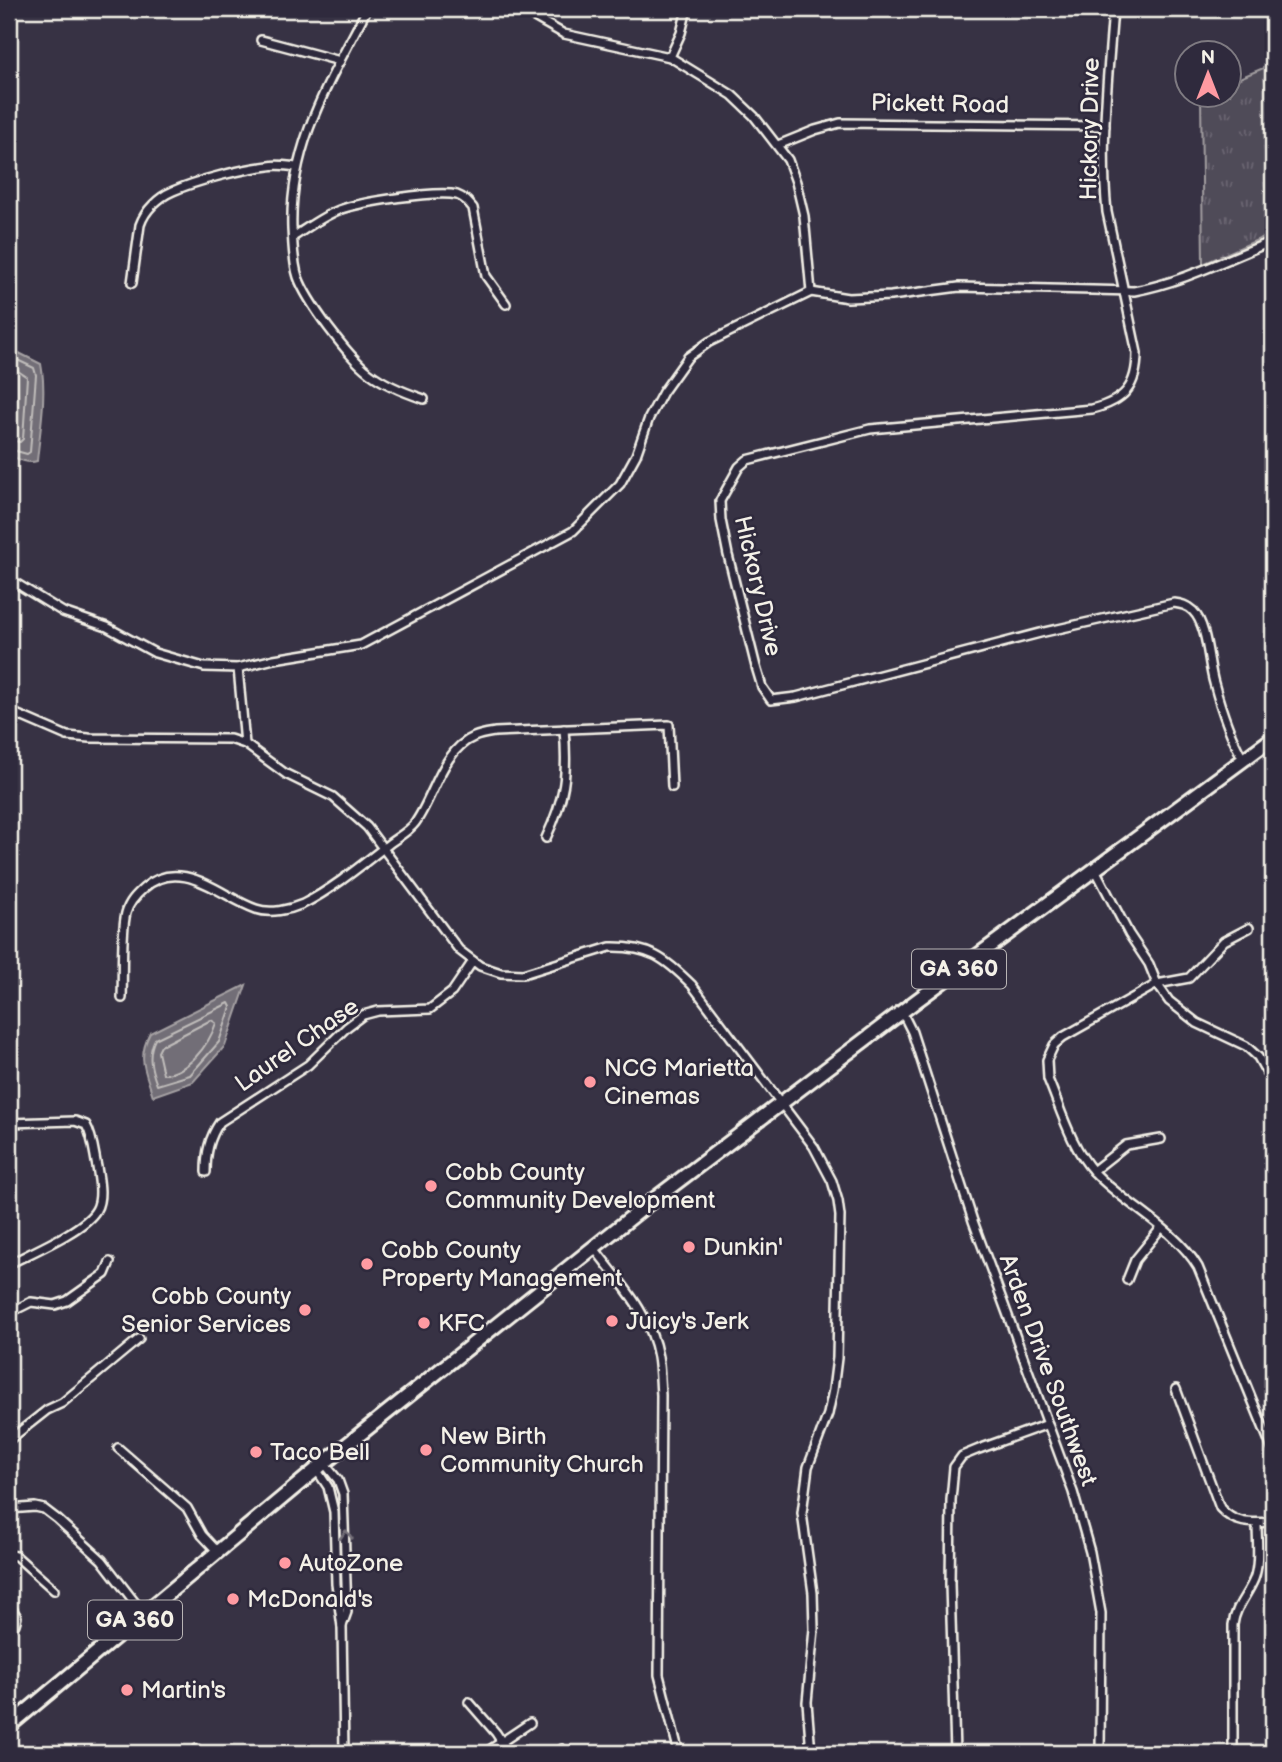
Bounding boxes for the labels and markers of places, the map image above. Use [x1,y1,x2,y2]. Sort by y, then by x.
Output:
place label: NCG Marietta Cinemas [604,1054,754,1111]
marker: NCG Marietta Cinemas [582,1074,598,1090]
place label: Cobb County Community Development [445,1158,716,1215]
marker: Cobb County Community Development [423,1178,439,1194]
place label: Dunkin' [703,1233,783,1262]
place label: Cobb County Property Management [381,1236,623,1293]
marker: Dunkin' [681,1239,697,1255]
marker: Cobb County Property Management [359,1256,375,1272]
place label: Cobb County Senior Services [121,1282,291,1339]
marker: Cobb County Senior Services [297,1302,313,1318]
place label: Juicy's Jerk [626,1307,749,1336]
place label: KFC [438,1309,485,1338]
marker: Juicy's Jerk [604,1313,620,1329]
marker: KFC [416,1315,432,1331]
place label: New Birth Community Church [440,1422,644,1479]
place label: Taco Bell [270,1438,370,1467]
marker: New Birth Community Church [418,1442,434,1458]
marker: Taco Bell [248,1444,264,1460]
place label: AutoZone [299,1549,403,1578]
marker: AutoZone [277,1555,293,1571]
place label: McDonald's [247,1585,373,1614]
marker: McDonald's [225,1591,241,1607]
place label: Martin's [141,1676,226,1705]
marker: Martin's [119,1682,135,1698]

